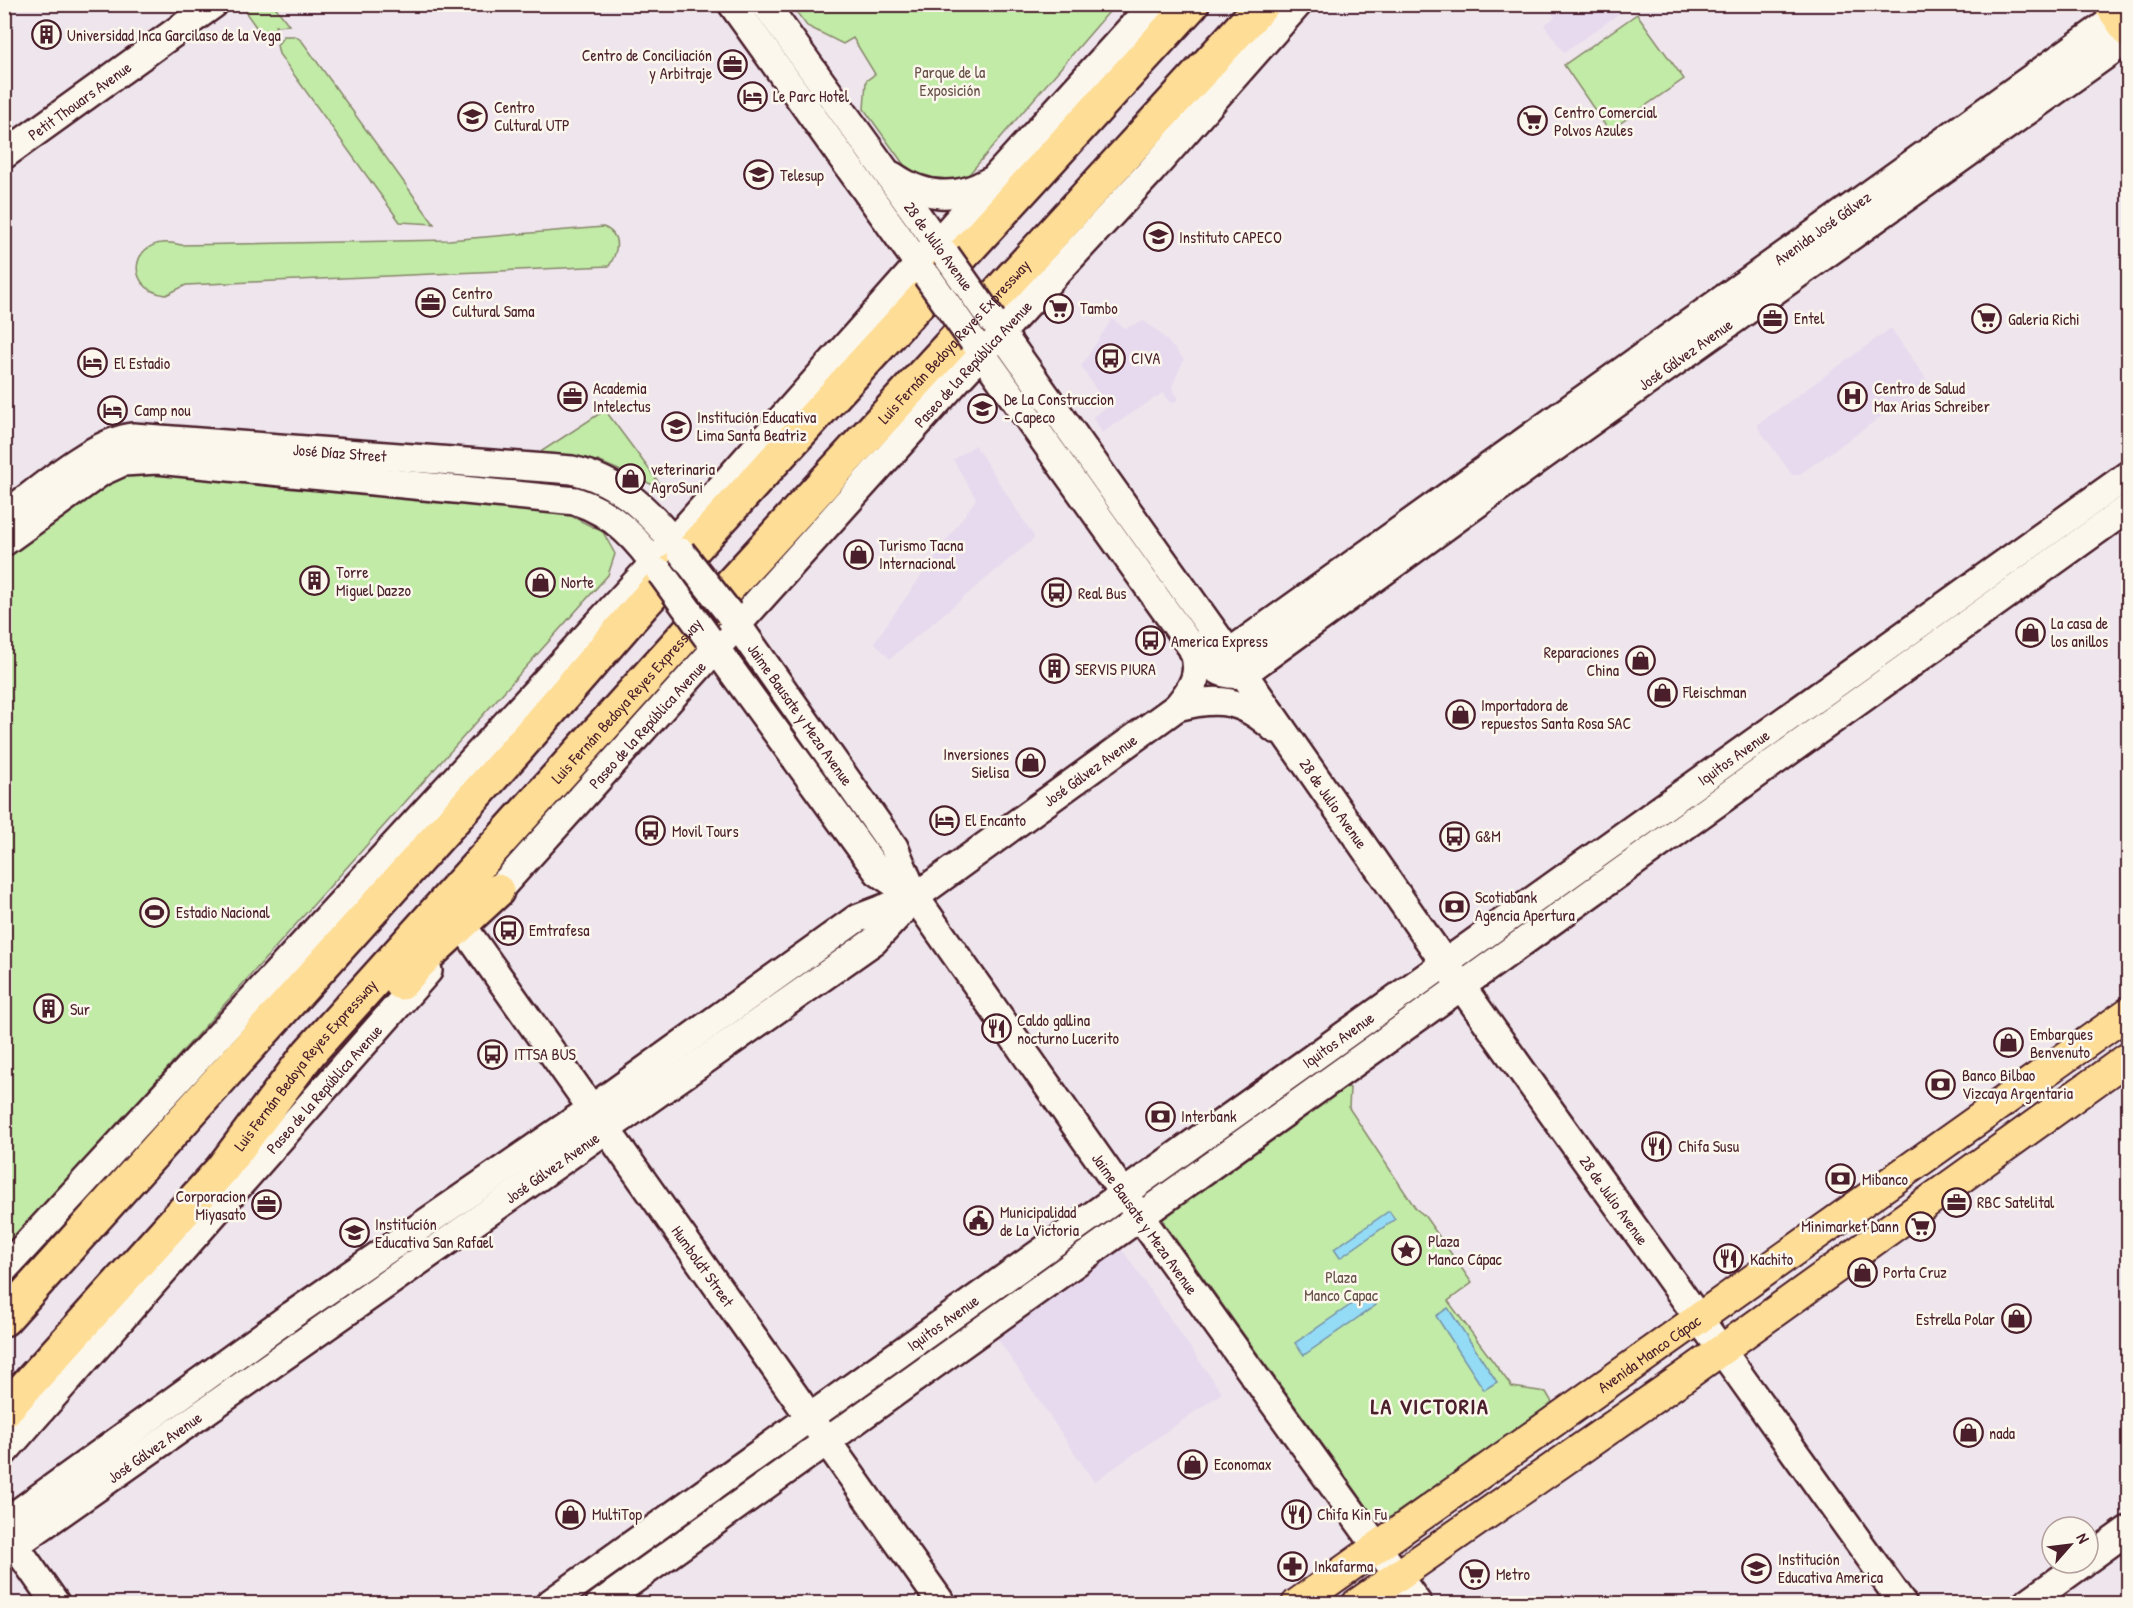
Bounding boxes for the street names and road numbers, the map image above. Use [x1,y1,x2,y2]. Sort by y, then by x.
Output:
street label: Petit Thouars Avenue [23,56,136,145]
street label: Avenida José Gálvez [1770,186,1875,270]
street label: 28 de Julio Avenue [899,197,979,296]
street label: Luis Fernán Bedoya Reyes Expressway [873,254,1035,428]
street label: Paseo de la República Avenue [909,295,1037,432]
street label: José Gálvez Avenue [1634,313,1737,395]
street label: José Díaz Street [292,438,388,467]
street label: Luis Fernán Bedoya Reyes Expressway [546,613,707,788]
street label: Jaime Bausate y Meza Avenue [743,639,859,790]
street label: Paseo de la República Avenue [584,655,711,793]
street label: Iquitos Avenue [1693,724,1774,790]
street label: José Gálvez Avenue [1039,728,1142,812]
street label: 28 de Julio Avenue [1295,754,1373,853]
street label: Luis Fernán Bedoya Reyes Expressway [228,974,382,1155]
street label: Iquitos Avenue [1298,1006,1379,1073]
street label: Paseo de la República Avenue [261,1019,387,1158]
street label: José Gálvez Avenue [500,1126,604,1208]
street label: Jaime Bausate y Meza Avenue [1087,1148,1204,1299]
street label: 28 de Julio Avenue [1575,1151,1654,1250]
street label: Humboldt Street [667,1221,740,1312]
street label: Iquitos Avenue [902,1289,984,1356]
street label: Avenida Manco Cápac [1593,1309,1706,1398]
street label: José Gálvez Avenue [103,1406,207,1488]

